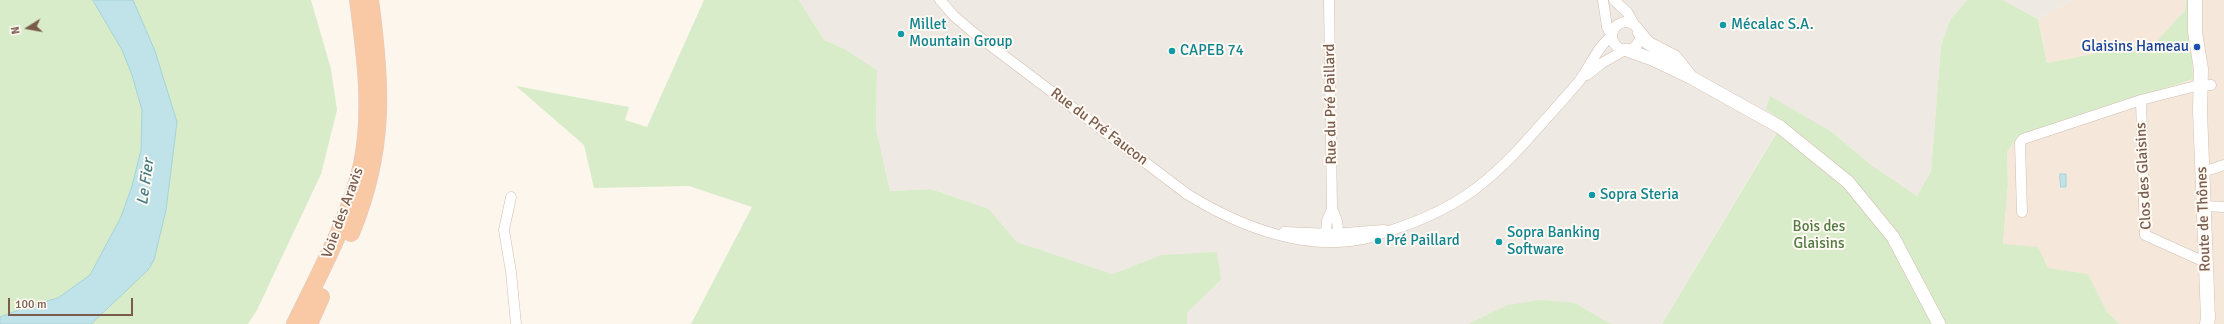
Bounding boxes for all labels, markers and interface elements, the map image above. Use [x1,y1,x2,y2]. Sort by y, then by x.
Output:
north arrow [8,8,48,48]
place label: Millet Mountain Group [909,16,1013,51]
place label: Mécalac S.A. [1731,16,1814,34]
marker: Mécalac S.A. [1718,20,1728,30]
text: N [9,25,23,35]
marker: Millet Mountain Group [896,29,906,39]
place label: Glaisins Hameau [2082,38,2189,56]
place label: CAPEB 74 [1180,42,1244,60]
marker: Glaisins Hameau [2192,42,2202,52]
street label: Rue du Pré Paillard [1321,43,1341,165]
marker: CAPEB 74 [1167,46,1177,56]
street label: Rue du Pré Faucon [1047,84,1151,170]
street label: Clos des Glaisins [2132,122,2156,230]
water label: Le Fier [133,158,159,206]
street label: Voie des Aravis [318,165,368,261]
street label: Route de Thônes [2193,166,2215,272]
place label: Sopra Steria [1600,186,1679,204]
marker: Sopra Steria [1587,190,1597,200]
park label: Bois des Glaisins [1793,218,1845,253]
place label: Sopra Banking Software [1507,224,1600,259]
place label: Pré Paillard [1386,232,1460,250]
marker: Pré Paillard [1373,236,1383,246]
marker: Sopra Banking Software [1494,237,1504,247]
scale bar [10,290,135,316]
text: 100 m [15,297,47,312]

